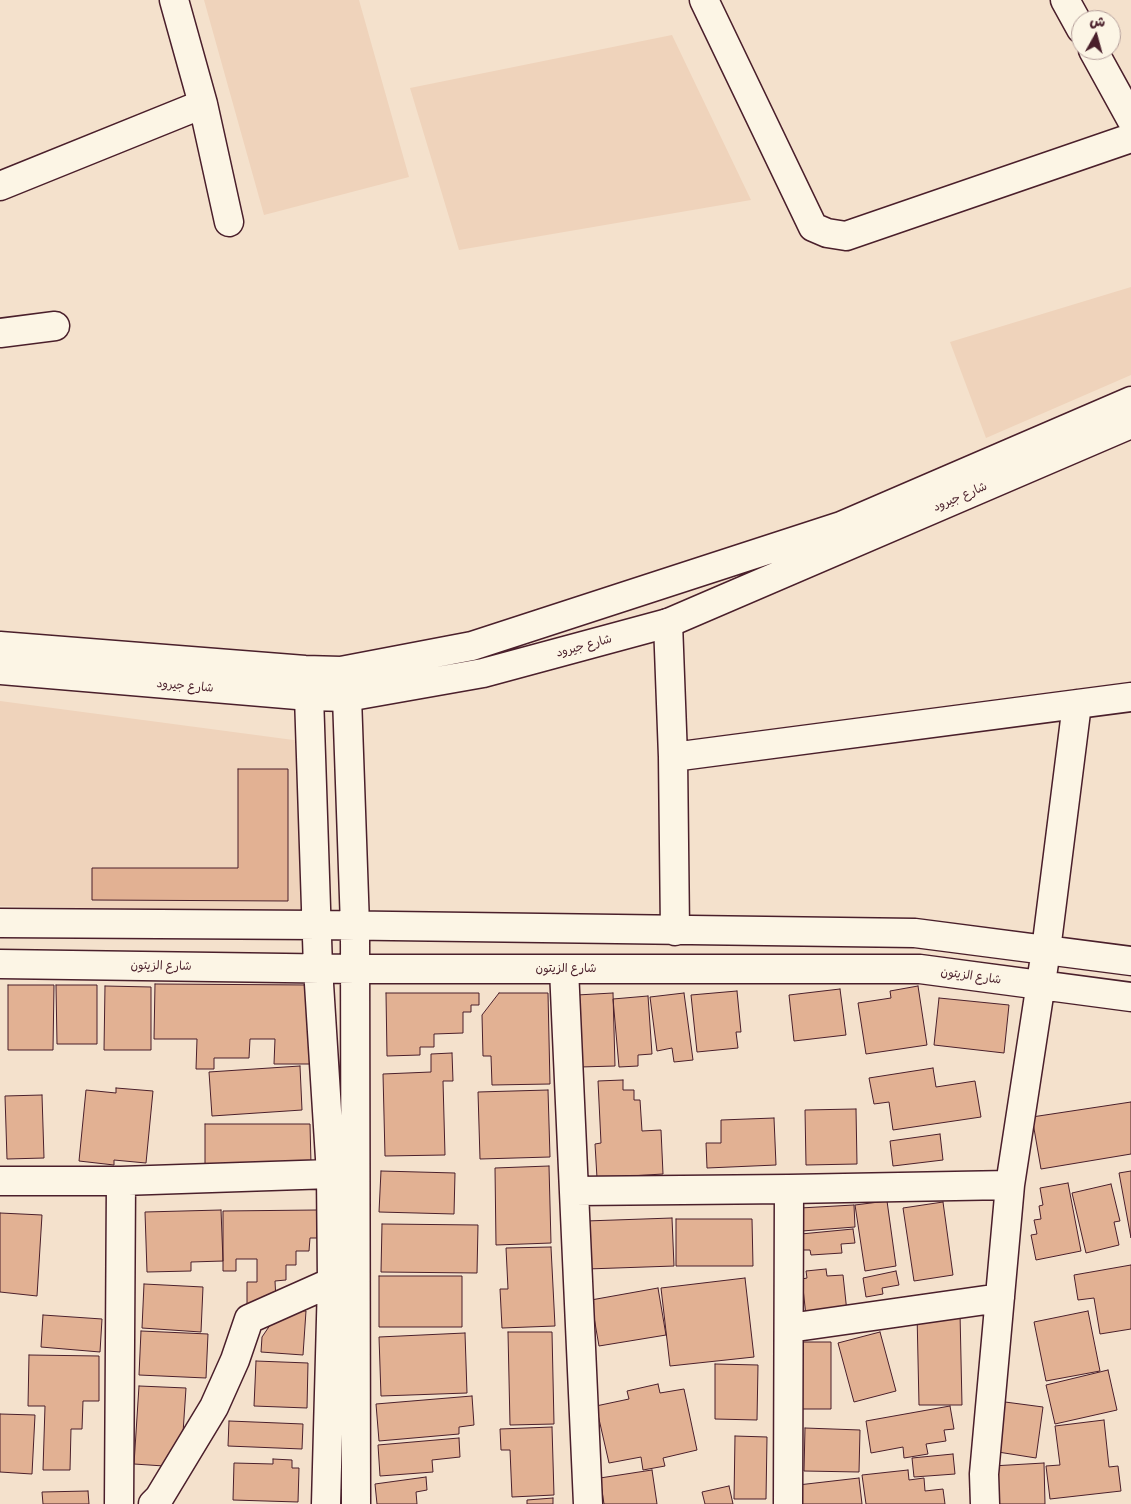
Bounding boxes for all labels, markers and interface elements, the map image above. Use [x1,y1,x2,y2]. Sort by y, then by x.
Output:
north arrow [1071,10,1121,60]
text: ش [1089,11,1106,31]
street label: شارع جيرود [931,479,989,515]
street label: شارع جيرود [554,632,614,660]
street label: شارع جيرود [156,676,214,696]
street label: شارع الزيتون [130,958,192,974]
street label: شارع الزيتون [535,962,597,976]
street label: شارع الزيتون [940,965,1002,987]

